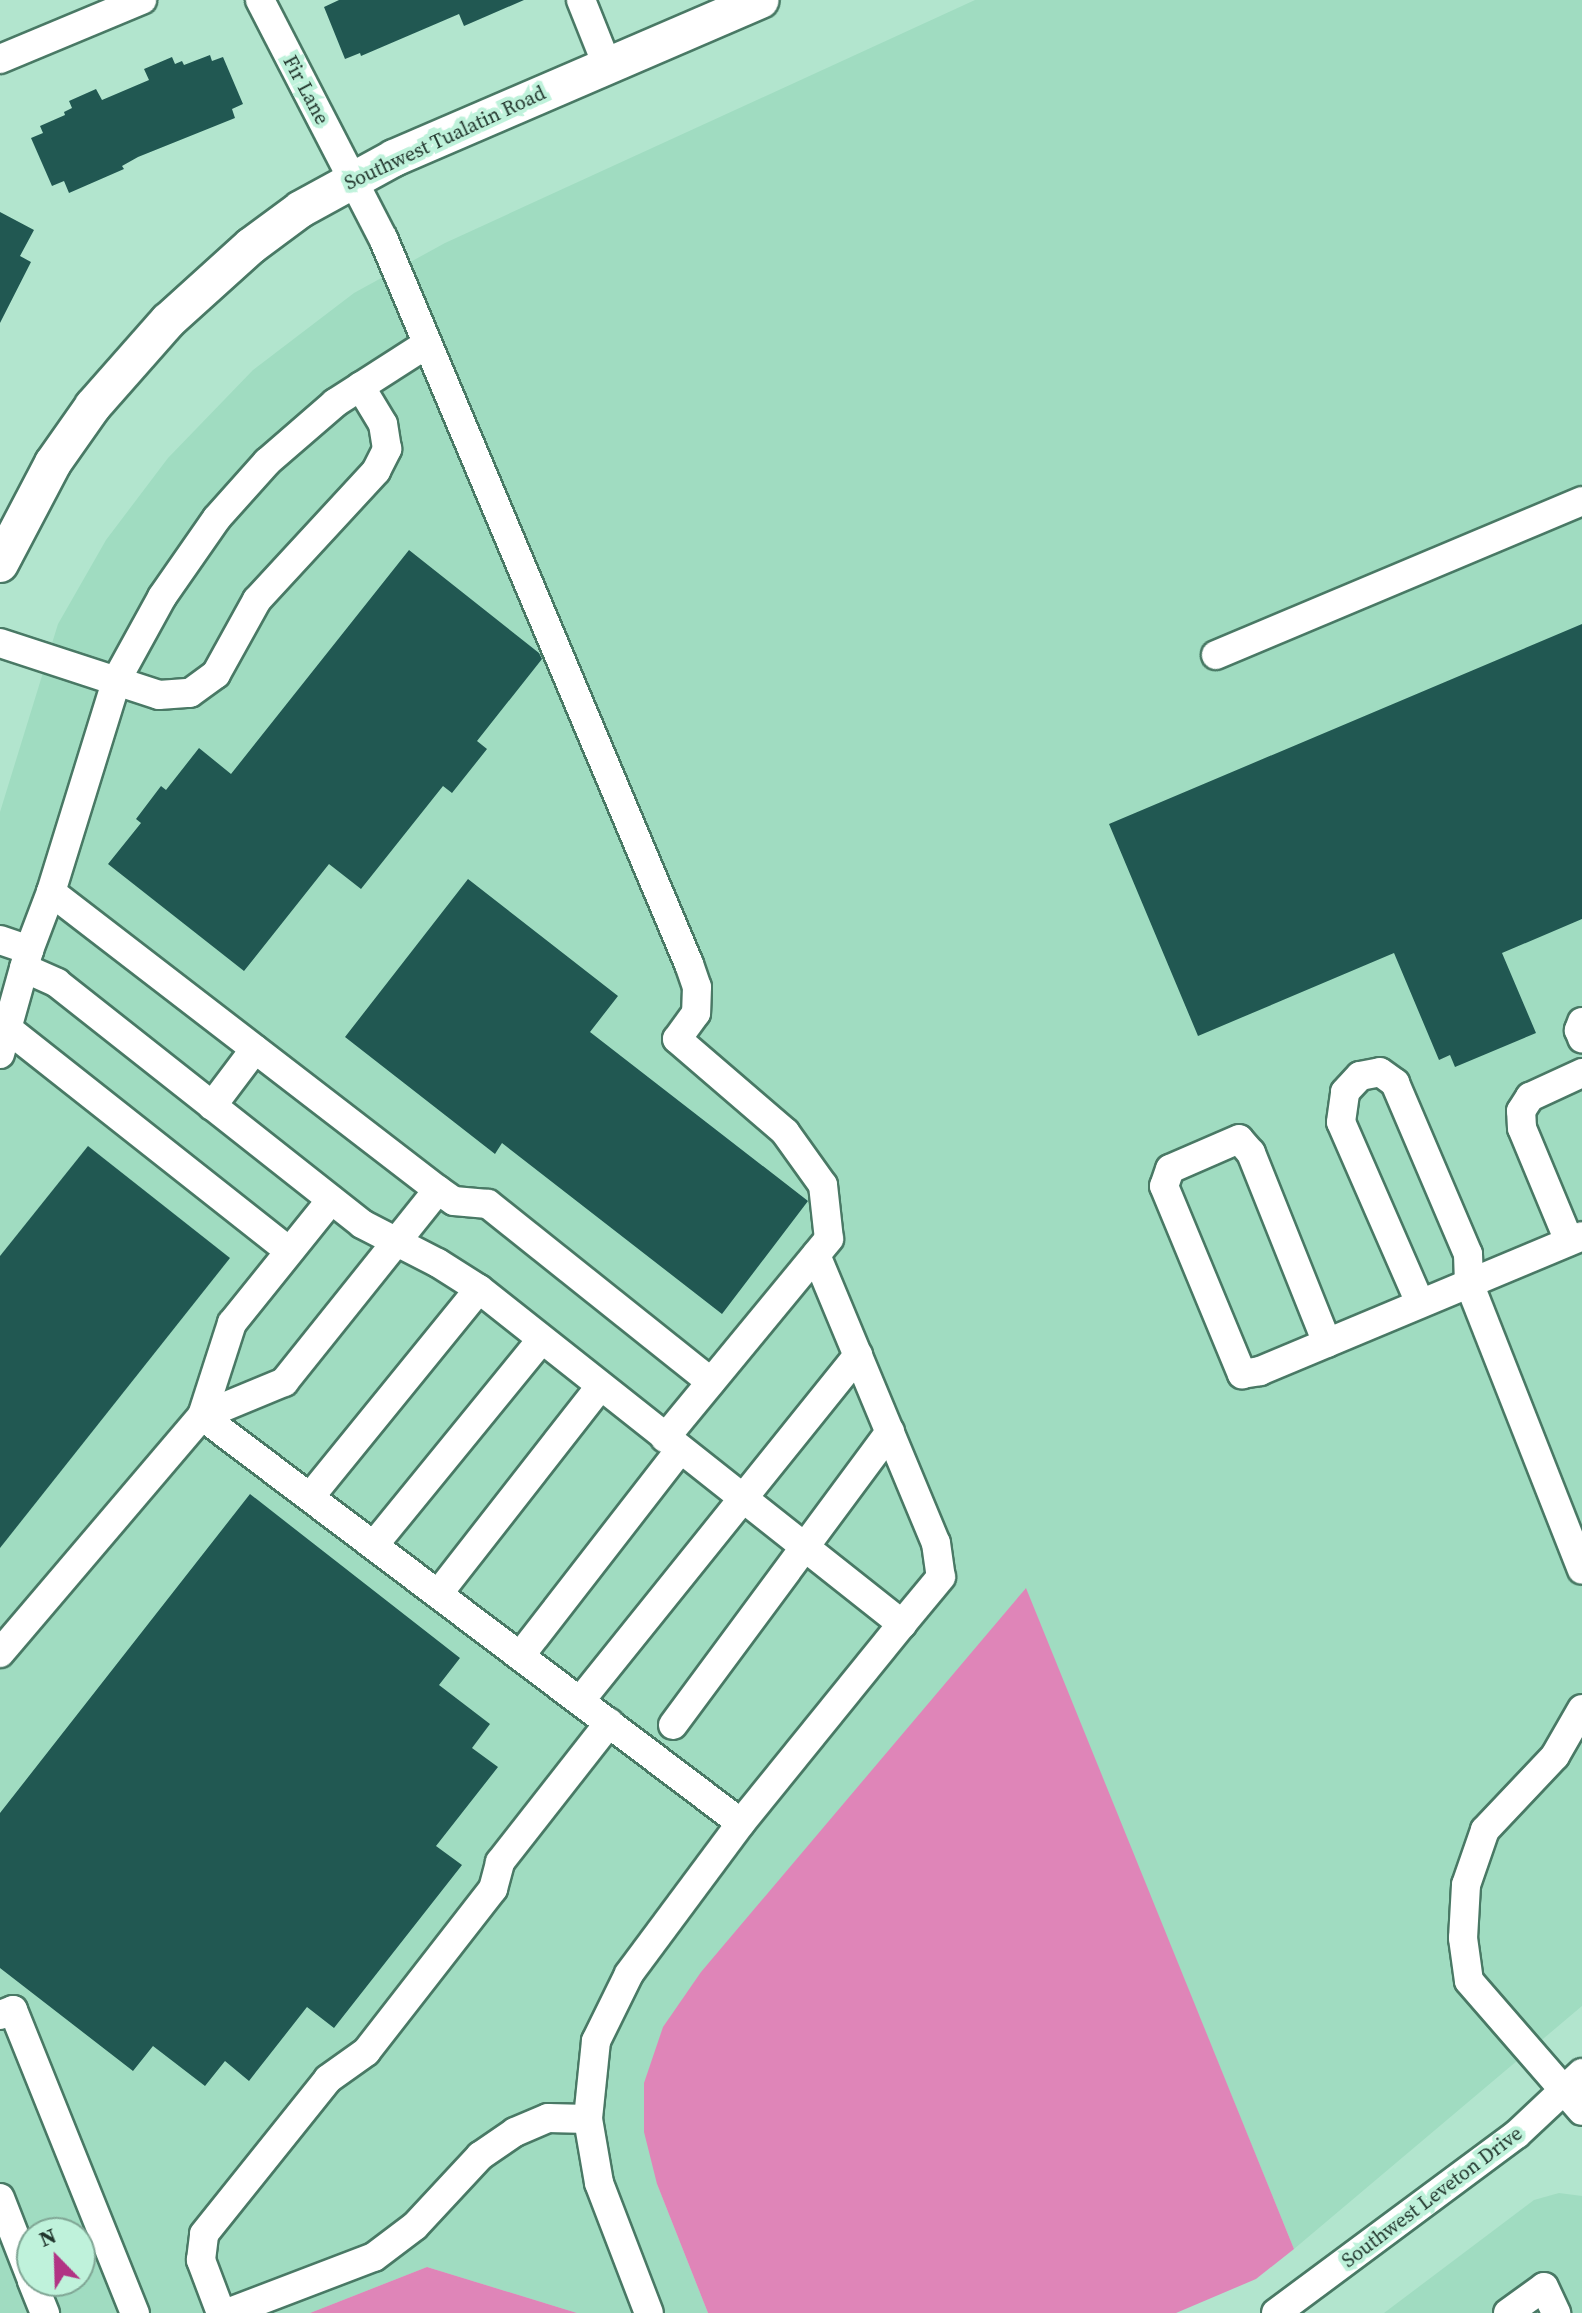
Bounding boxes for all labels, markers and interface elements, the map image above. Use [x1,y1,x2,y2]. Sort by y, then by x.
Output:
street label: Fir Lane [278,51,334,129]
street label: Southwest Tualatin Road [340,81,550,195]
street label: Southwest Leveton Drive [1337,2121,1527,2273]
north arrow [16,2217,96,2297]
text: N [34,2220,61,2254]

